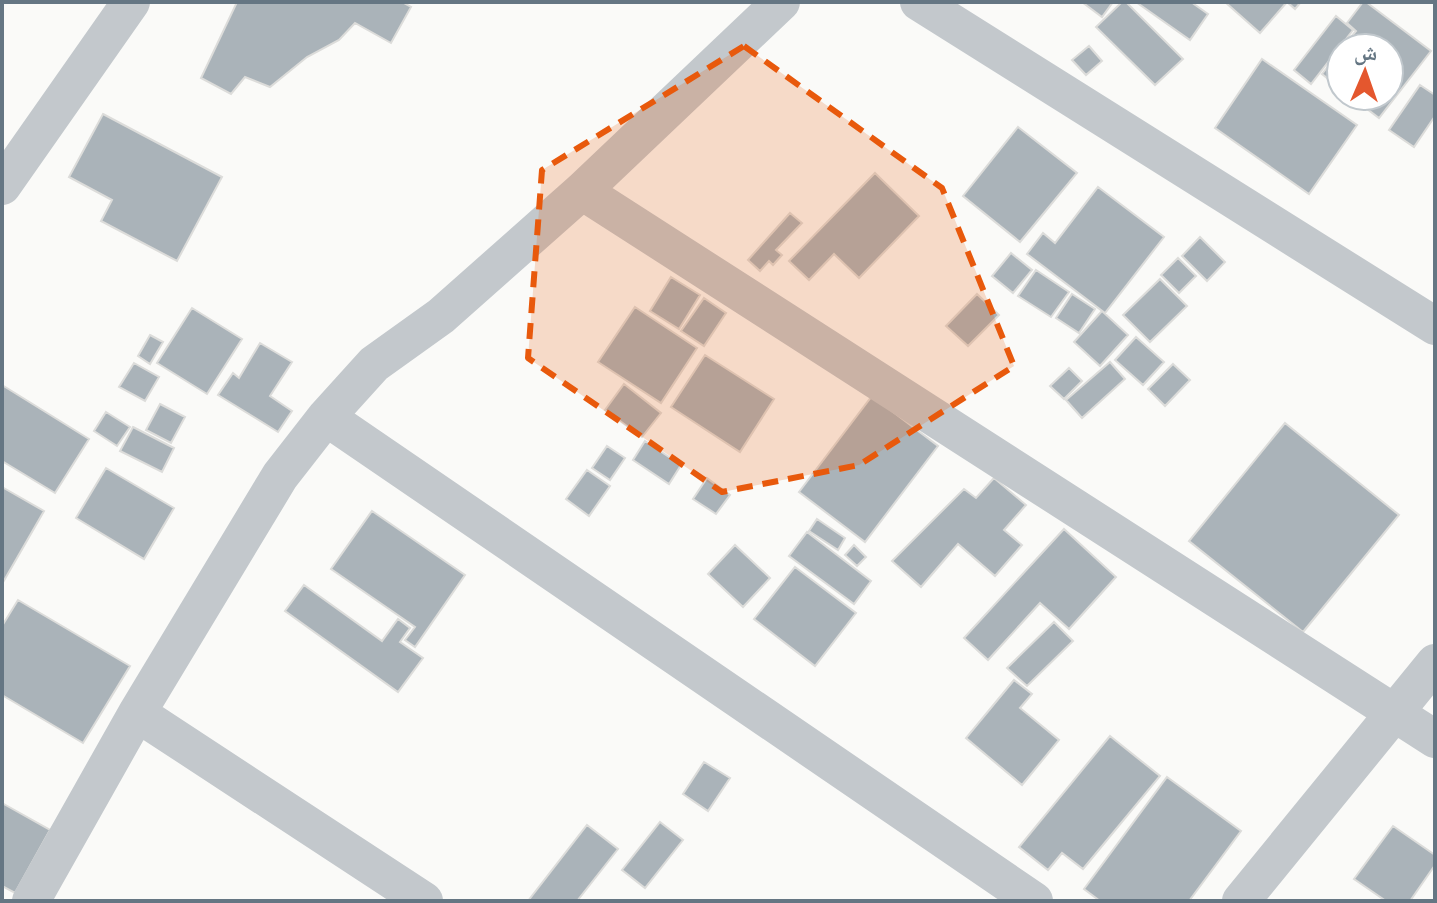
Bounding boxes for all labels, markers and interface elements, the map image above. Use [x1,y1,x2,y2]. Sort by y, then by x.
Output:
north arrow [1325,32,1405,112]
text: ش [1354,38,1378,66]

